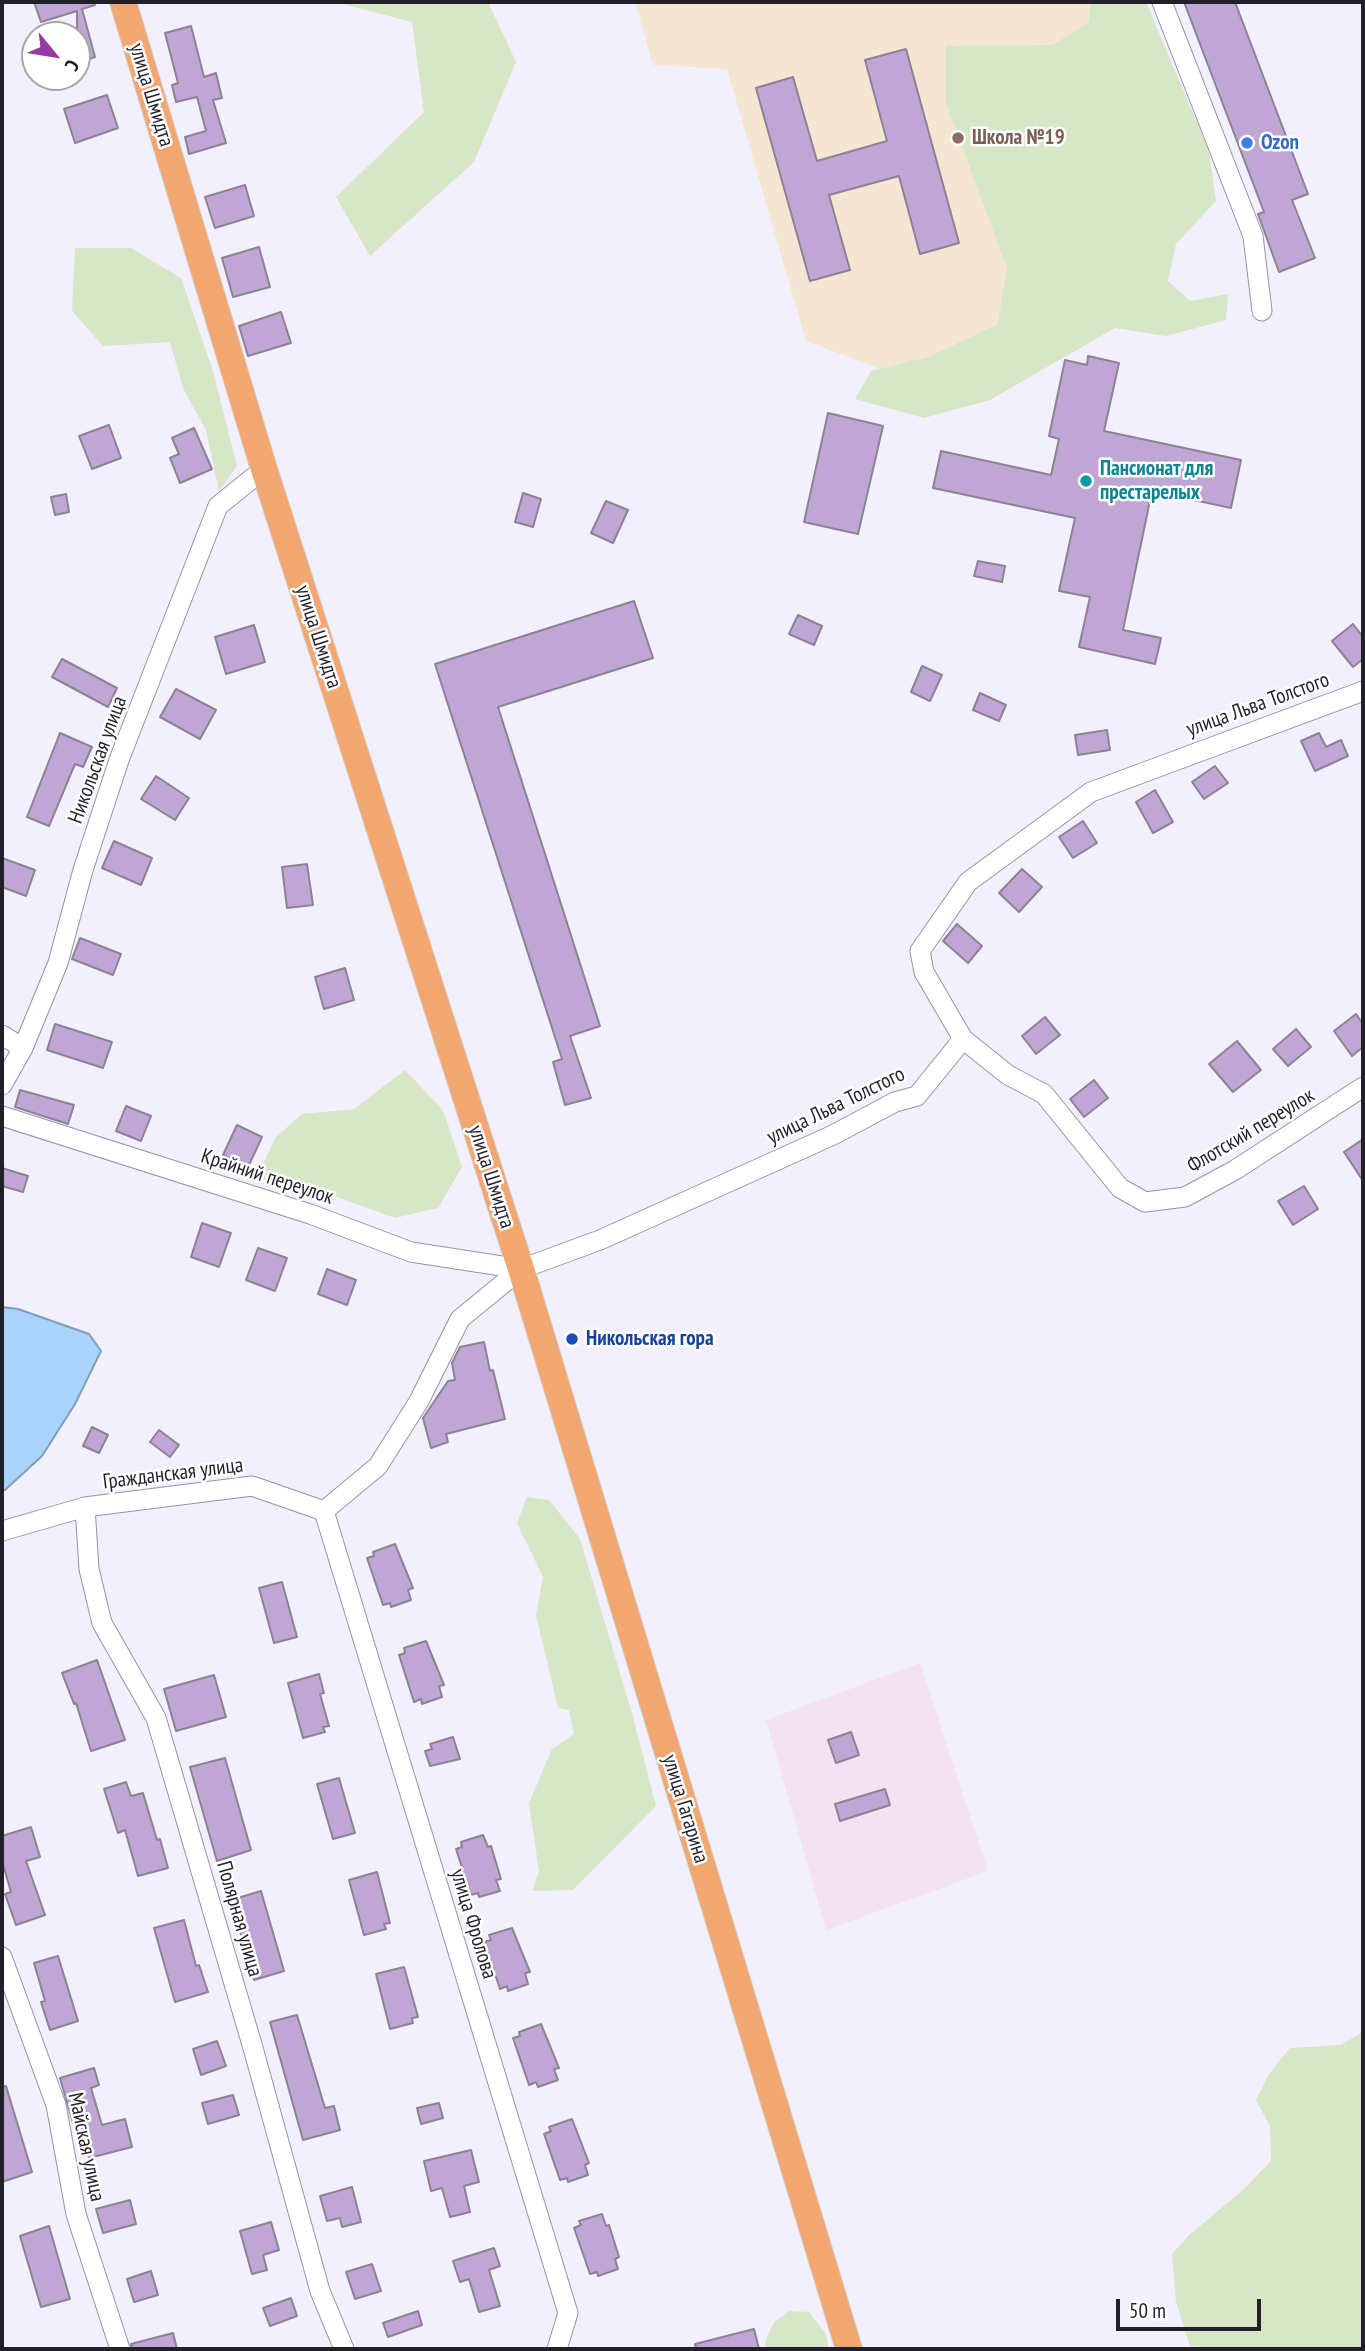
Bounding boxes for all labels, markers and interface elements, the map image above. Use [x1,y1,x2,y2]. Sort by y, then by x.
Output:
north arrow [21,21,91,91]
street label: улица Шмидта [123,40,179,150]
text: С [60,56,85,75]
place label: Школа №19 [972,125,1065,151]
marker: Школа №19 [950,130,966,146]
place label: Ozon [1261,130,1299,156]
marker: Ozon [1239,135,1255,151]
place label: Пансионат для престарелых [1100,456,1213,506]
marker: Пансионат для престарелых [1078,473,1094,489]
street label: улица Шмидта [290,582,346,692]
street label: улица Льва Толстого [1183,668,1333,742]
street label: Никольская улица [63,693,133,827]
street label: улица Льва Толстого [763,1062,909,1150]
street label: Флотский переулок [1183,1083,1319,1179]
street label: улица Шмидта [463,1122,519,1232]
street label: Крайний переулок [198,1144,336,1210]
place label: Никольская гора [586,1326,714,1352]
marker: Никольская гора [564,1331,580,1347]
street label: Гражданская улица [101,1453,245,1495]
street label: улица Гагарина [657,1752,713,1866]
street label: Полярная улица [210,1858,268,1980]
street label: улица Фролова [444,1866,502,1982]
street label: Майская улица [62,2090,110,2204]
scale bar [1120,2284,1265,2328]
text: 50 m [1129,2297,1166,2324]

